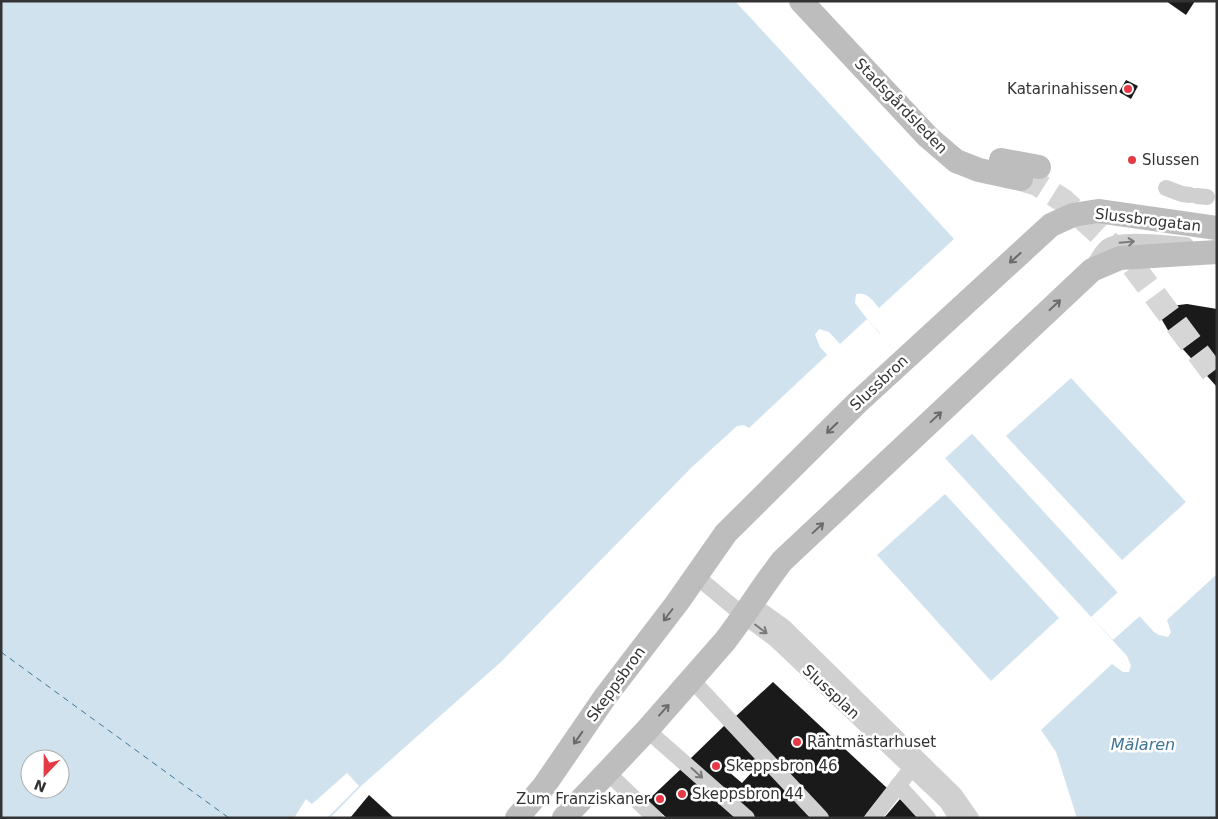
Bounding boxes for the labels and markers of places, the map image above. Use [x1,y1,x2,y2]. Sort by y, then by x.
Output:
place label: Katarinahissen [1007,80,1118,98]
marker: Katarinahissen [1122,83,1134,95]
place label: Slussen [1142,151,1200,169]
marker: Slussen [1126,154,1138,166]
place label: Räntmästarhuset [807,733,936,751]
marker: Räntmästarhuset [791,736,803,748]
place label: Skeppsbron 46 [726,757,838,775]
marker: Skeppsbron 46 [710,760,722,772]
place label: Skeppsbron 44 [692,785,804,803]
marker: Skeppsbron 44 [676,788,688,800]
place label: Zum Franziskaner [516,790,651,808]
marker: Zum Franziskaner [654,793,666,805]

